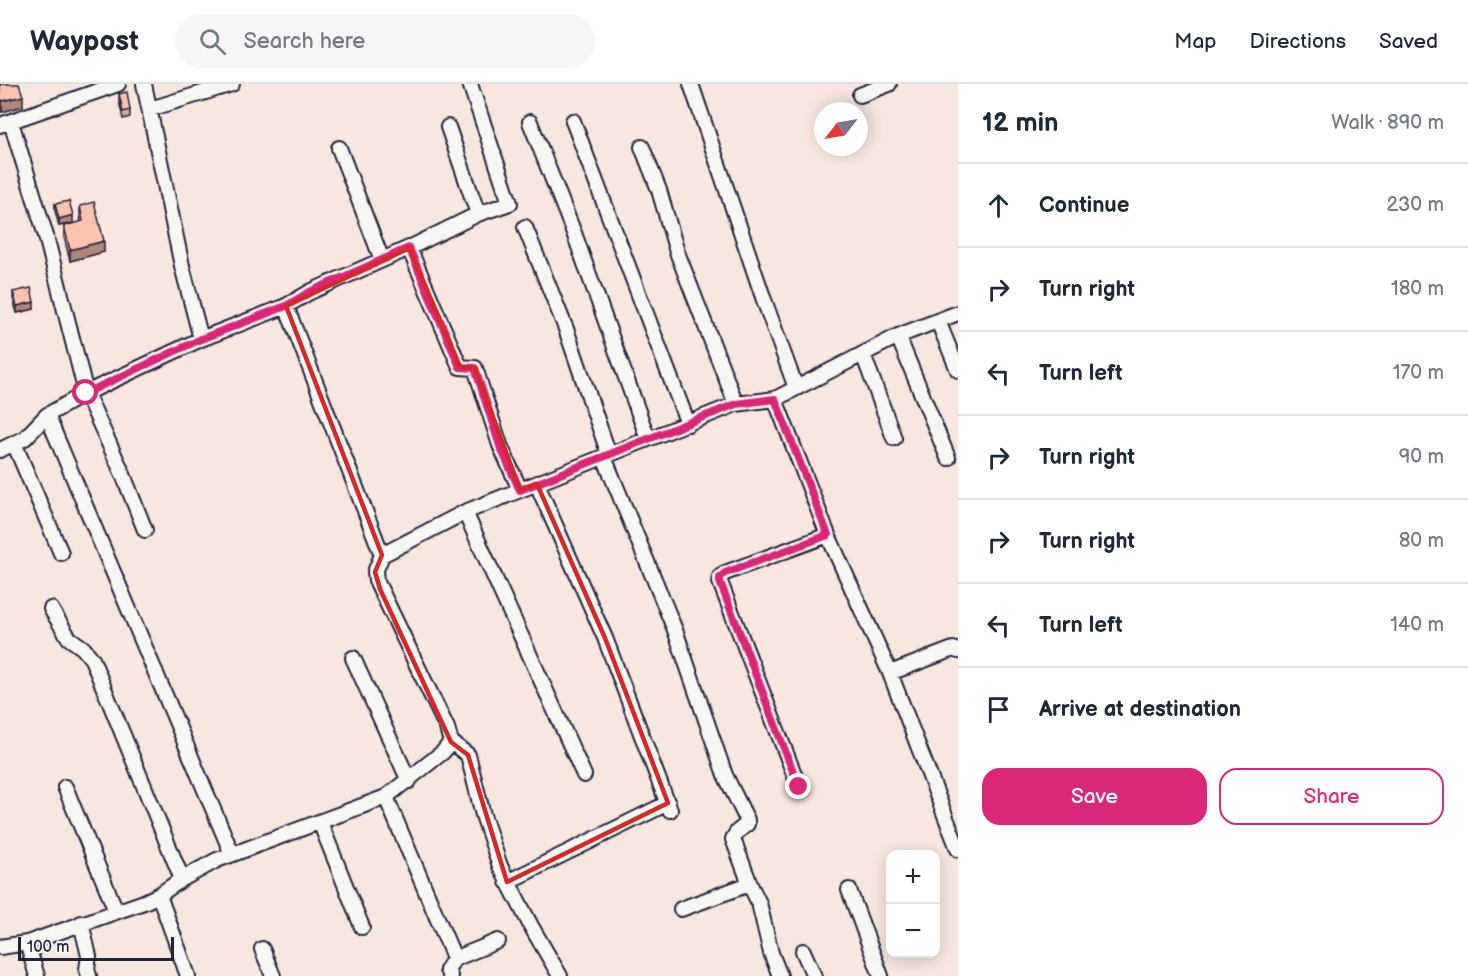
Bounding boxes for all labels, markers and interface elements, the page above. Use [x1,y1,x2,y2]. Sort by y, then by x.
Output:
search box [175,14,595,68]
text: Waypost [30,25,139,58]
icon: search [196,25,229,58]
text: Search here [244,28,365,55]
text: Map [1174,29,1217,54]
text: Directions [1250,29,1346,54]
text: Saved [1379,29,1438,54]
north arrow [814,102,868,156]
text: 12 min [982,108,1059,139]
text: Walk · 890 m [1331,111,1444,135]
icon: ahead [982,189,1015,222]
text: Continue [1039,192,1129,219]
text: 230 m [1387,193,1444,217]
icon: right [982,273,1015,306]
text: Turn right [1039,276,1135,303]
text: 180 m [1391,277,1444,301]
icon: left [982,357,1015,390]
text: Turn left [1039,360,1123,387]
text: 170 m [1393,361,1444,385]
route start [72,379,98,405]
icon: right [982,441,1015,474]
text: Turn right [1039,444,1135,471]
text: 90 m [1399,445,1444,469]
icon: right [982,525,1015,558]
text: Turn right [1039,528,1135,555]
text: 80 m [1399,529,1444,553]
icon: left [982,609,1015,642]
text: Turn left [1039,612,1123,639]
text: 140 m [1390,613,1444,637]
icon: arrive [982,693,1015,726]
text: Arrive at destination [1039,696,1241,723]
button: Save [982,768,1207,825]
button: Share [1219,768,1444,825]
route end [785,773,811,799]
map controls [886,850,940,958]
button: + [886,850,940,904]
button: − [886,904,940,958]
scale bar [18,934,174,962]
text: 100 m [27,938,70,957]

